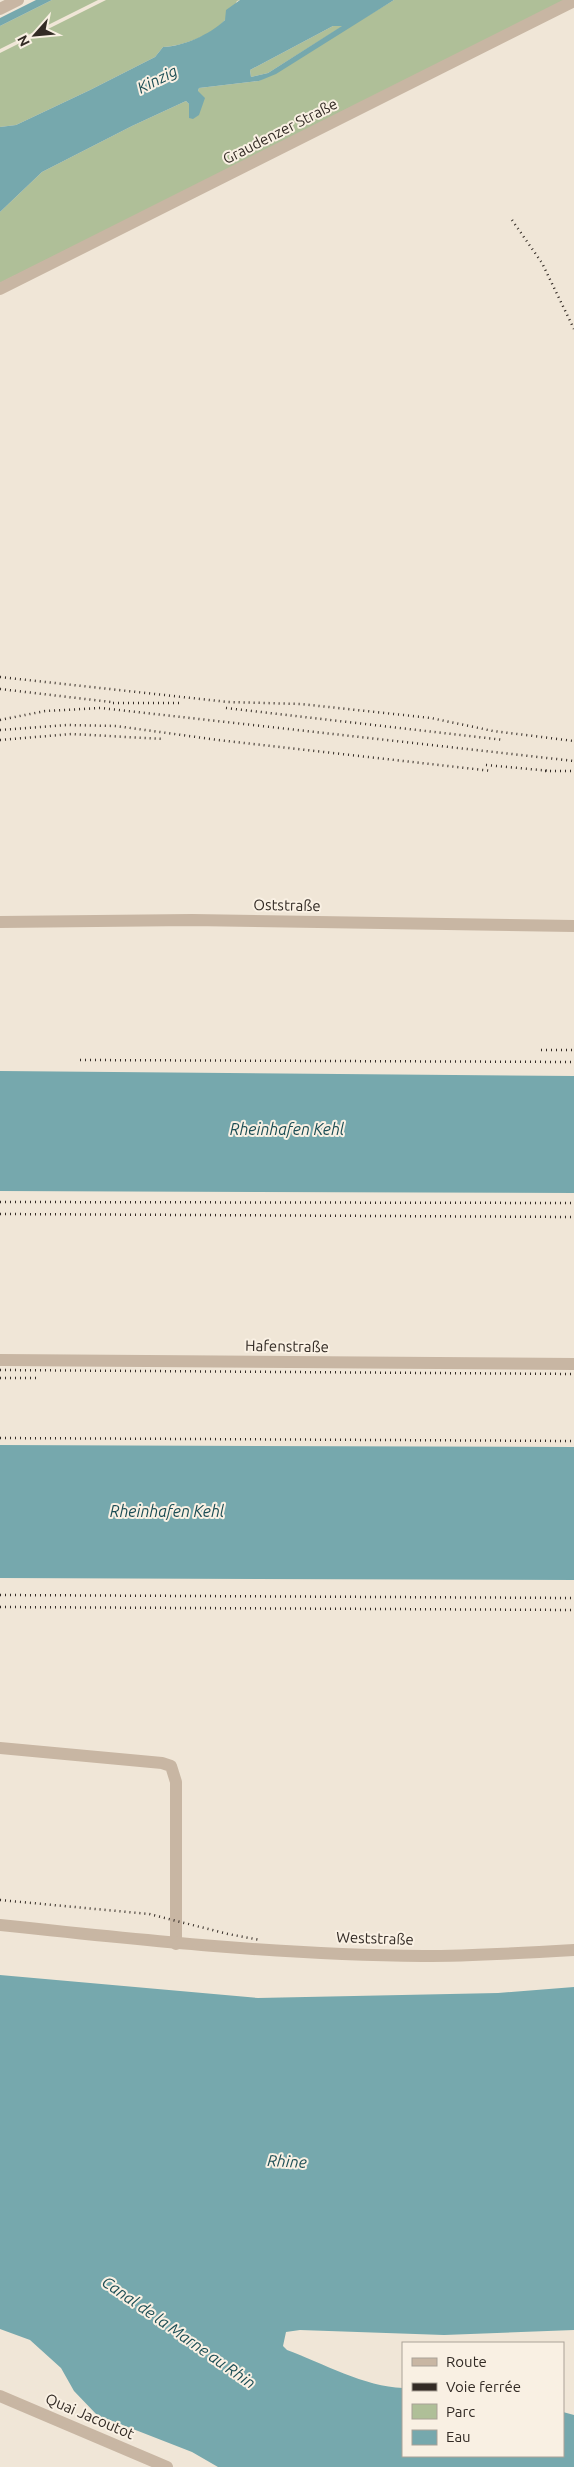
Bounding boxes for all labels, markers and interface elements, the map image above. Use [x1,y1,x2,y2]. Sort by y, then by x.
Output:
north arrow [10,10,60,60]
text: N [14,33,33,49]
water label: Kinzig [134,61,180,97]
street label: Graudenzer Straße [220,95,340,167]
street label: Oststraße [253,896,321,914]
water label: Rheinhafen Kehl [230,1120,345,1138]
street label: Hafenstraße [245,1337,329,1355]
water label: Rheinhafen Kehl [110,1502,225,1520]
street label: Weststraße [336,1928,414,1948]
water label: Rhine [267,2151,307,2171]
water label: Canal de la Marne au Rhin [99,2272,259,2392]
legend [402,2342,564,2457]
text: Route [446,2353,487,2370]
text: Voie ferrée [446,2378,521,2395]
street label: Quai Jacoutot [43,2390,137,2442]
text: Parc [446,2403,475,2420]
text: Eau [446,2428,471,2445]

